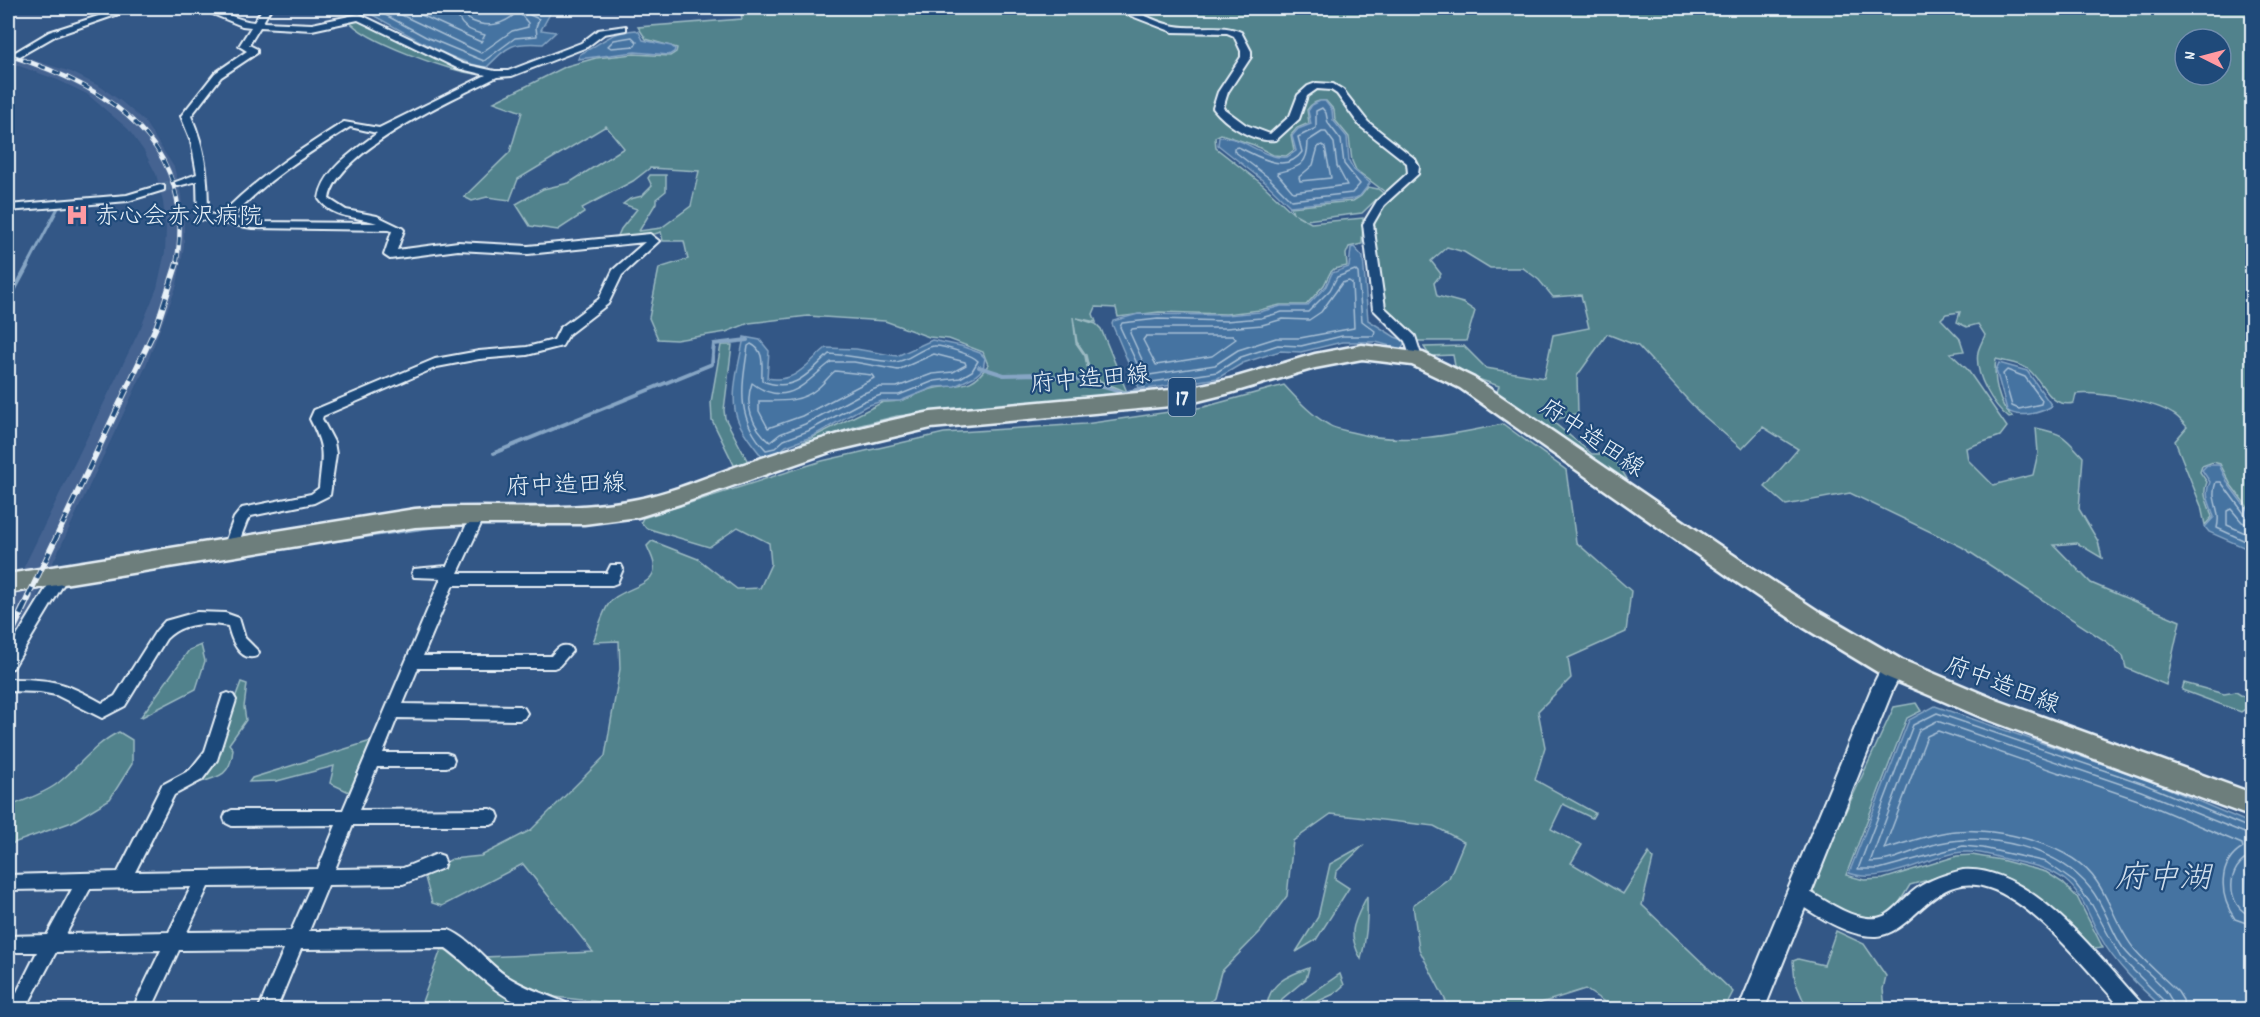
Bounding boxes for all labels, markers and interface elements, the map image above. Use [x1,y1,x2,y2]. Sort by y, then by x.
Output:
north arrow [2173,27,2233,87]
text: N [2179,50,2202,61]
place label: 赤心会赤沢病院 [95,201,263,235]
hospital icon: 赤心会赤沢病院 [64,202,90,228]
street label: 府中造田線 [1029,359,1152,403]
road number: 17 [1168,378,1196,416]
street label: 府中造田線 [1532,392,1651,487]
street label: 府中造田線 [506,468,627,506]
street label: 府中造田線 [1940,649,2064,724]
water label: 府中湖 [2115,858,2214,904]

